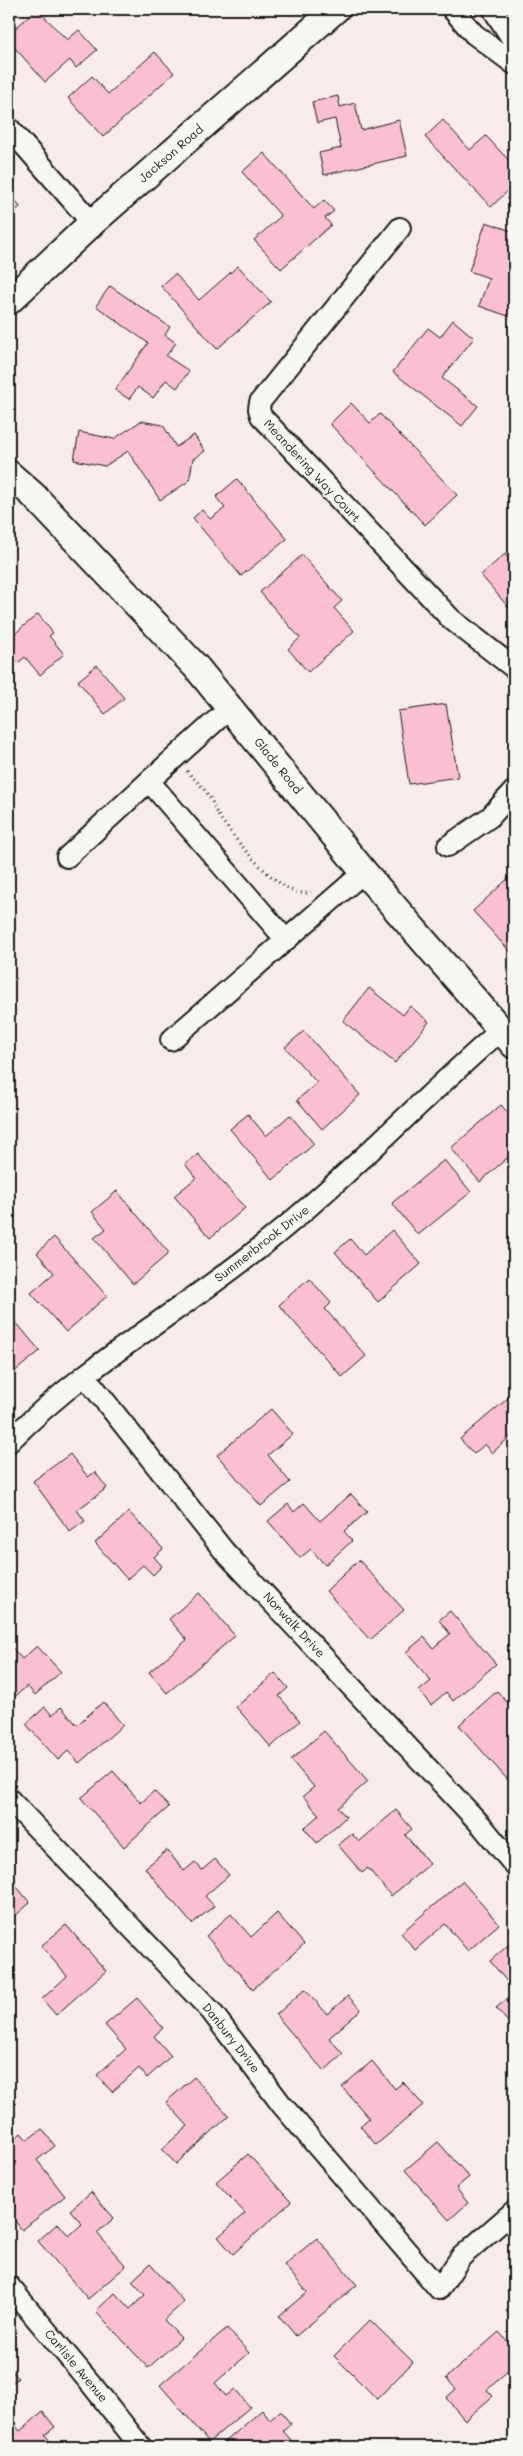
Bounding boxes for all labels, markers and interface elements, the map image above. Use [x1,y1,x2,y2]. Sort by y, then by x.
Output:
street label: Jackson Road [135,120,206,186]
street label: Meandering Way Court [261,416,365,525]
street label: Glade Road [251,734,307,797]
street label: Summerbrook Drive [211,1201,312,1285]
street label: Norwalk Drive [260,1588,329,1660]
street label: Danbury Drive [199,1999,264,2076]
street label: Carlisle Avenue [42,2326,112,2405]

